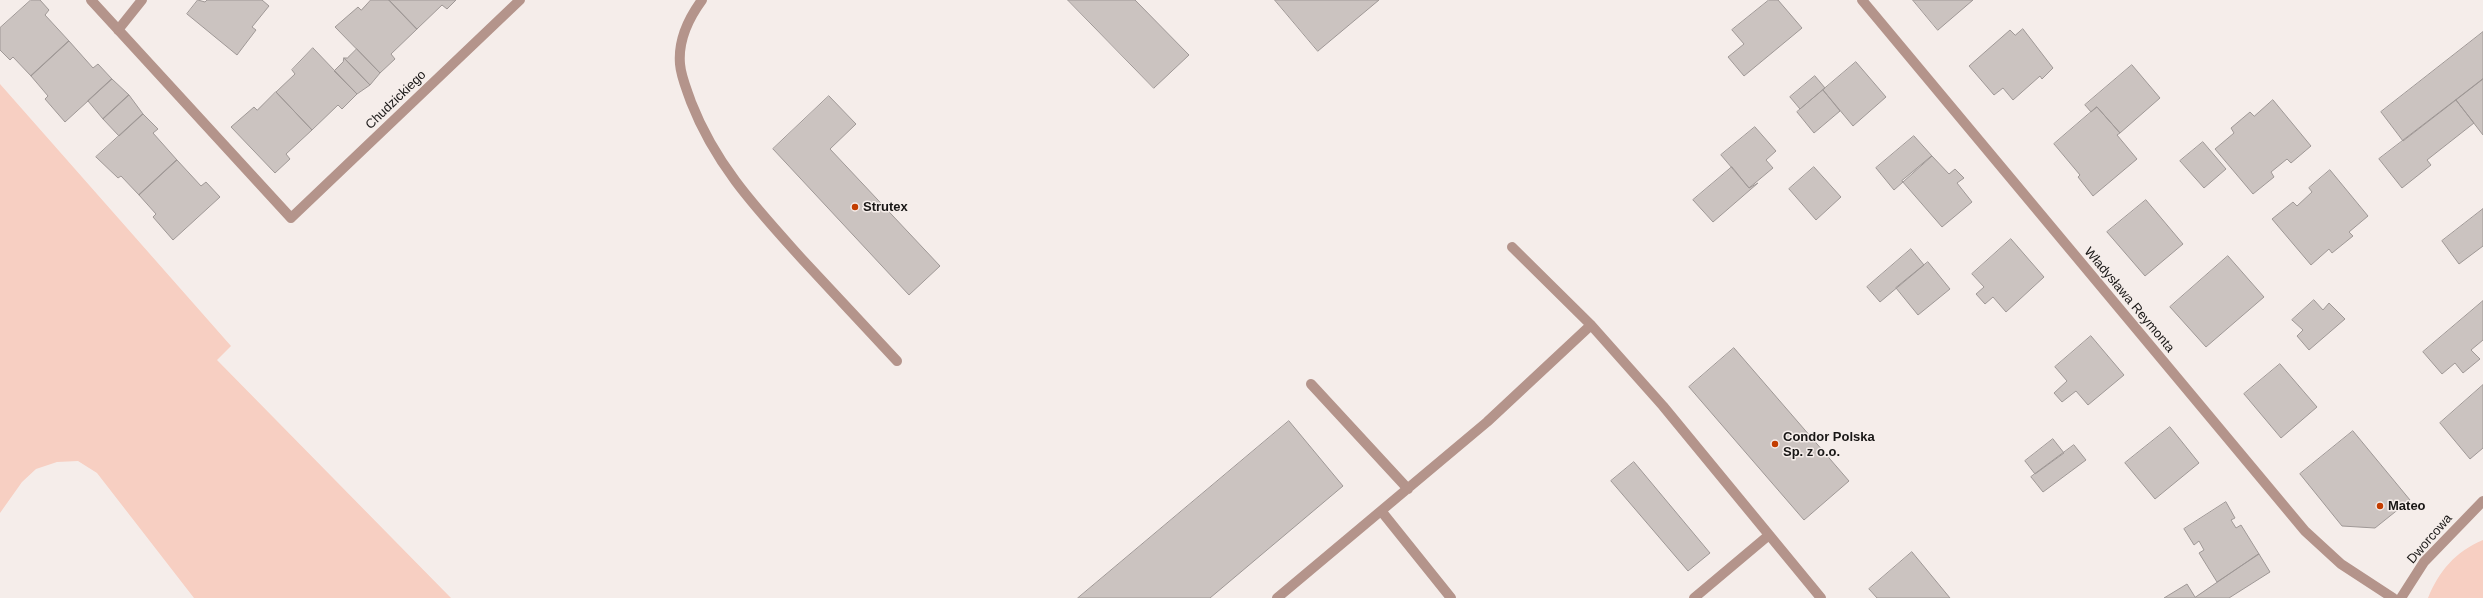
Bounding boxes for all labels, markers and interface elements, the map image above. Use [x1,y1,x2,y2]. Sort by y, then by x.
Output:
street label: Chudzickiego [363,67,429,133]
place label: Strutex [863,199,908,215]
marker: Strutex [850,202,860,212]
street label: Władysława Reymonta [2081,244,2177,356]
place label: Condor Polska Sp. z o.o. [1783,429,1875,460]
marker: Condor Polska Sp. z o.o. [1770,439,1780,449]
place label: Mateo [2388,498,2426,514]
marker: Mateo [2375,501,2385,511]
street label: Dworcowa [2404,511,2456,567]

